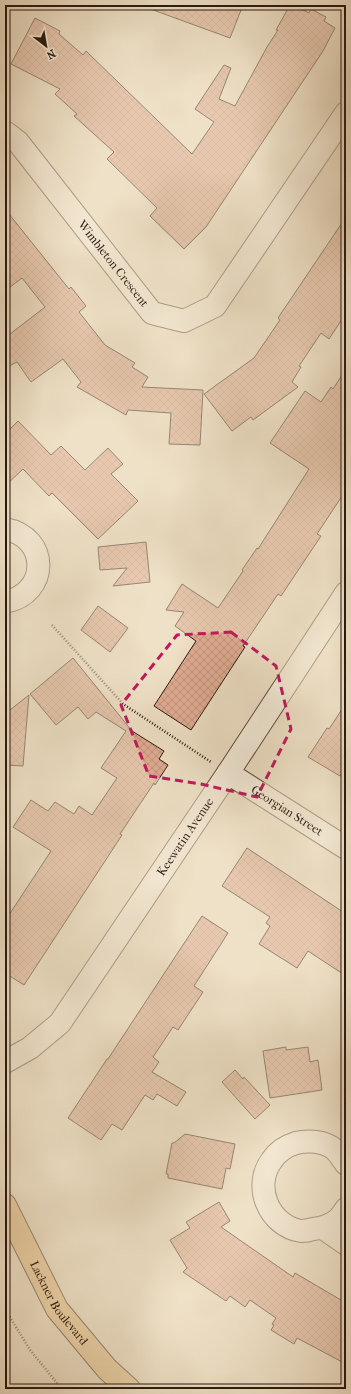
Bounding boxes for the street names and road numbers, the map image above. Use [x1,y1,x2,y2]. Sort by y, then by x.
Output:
street label: Wimbleton Crescent [74,217,152,310]
street label: Georgian Street [249,783,326,839]
street label: Keewatin Avenue [154,795,216,878]
street label: Lackner Boulevard [27,1258,91,1348]

